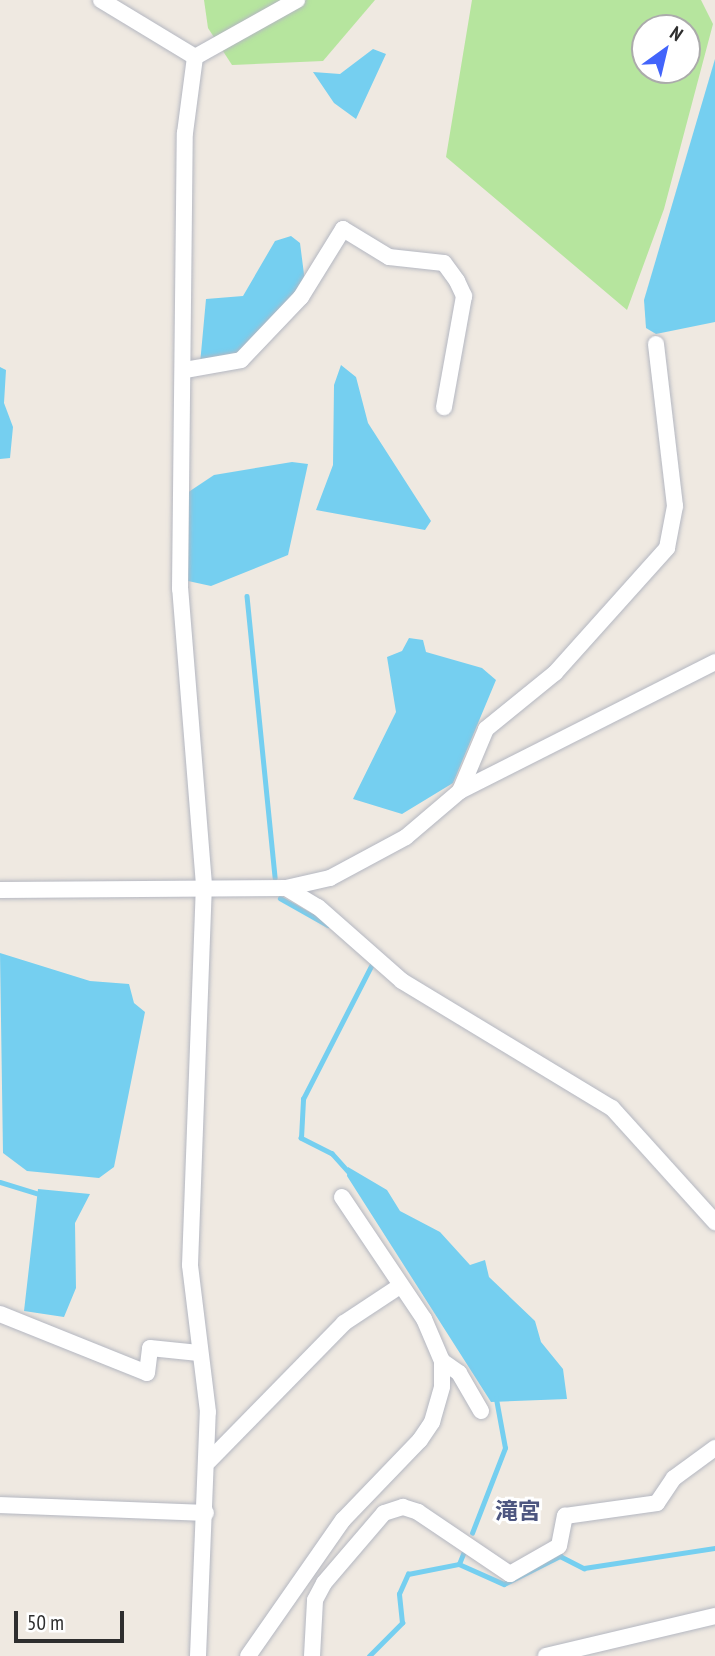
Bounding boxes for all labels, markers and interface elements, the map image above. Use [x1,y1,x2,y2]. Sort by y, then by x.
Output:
north arrow [631,14,701,84]
text: N [666,20,688,46]
district label: 滝宮 [495,1497,541,1525]
scale bar [18,1596,128,1640]
text: 50 m [27,1609,64,1636]

